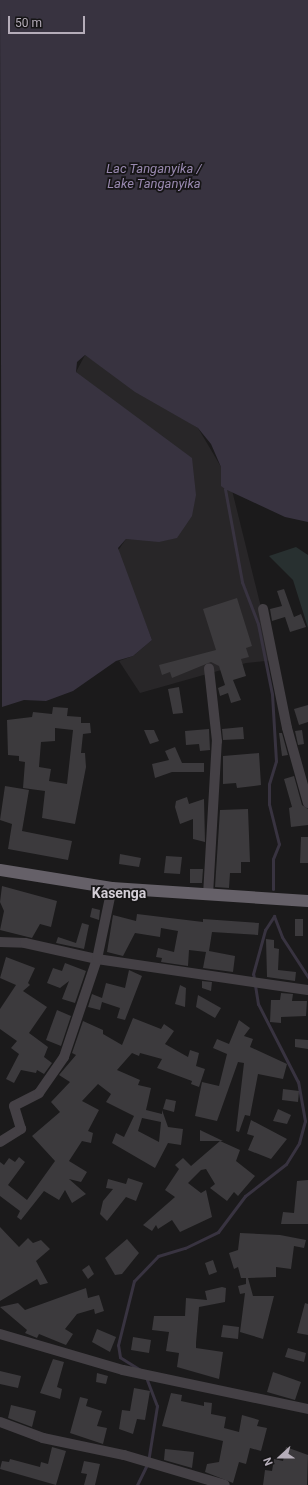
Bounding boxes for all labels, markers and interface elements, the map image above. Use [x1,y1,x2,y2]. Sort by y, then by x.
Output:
scale bar [10,8,87,34]
text: 50 m [15,16,42,30]
water label: Lac Tanganyika / Lake Tanganyika [106,162,202,193]
district label: Kasenga [92,885,146,901]
north arrow [260,1437,300,1477]
text: N [261,1456,276,1467]

